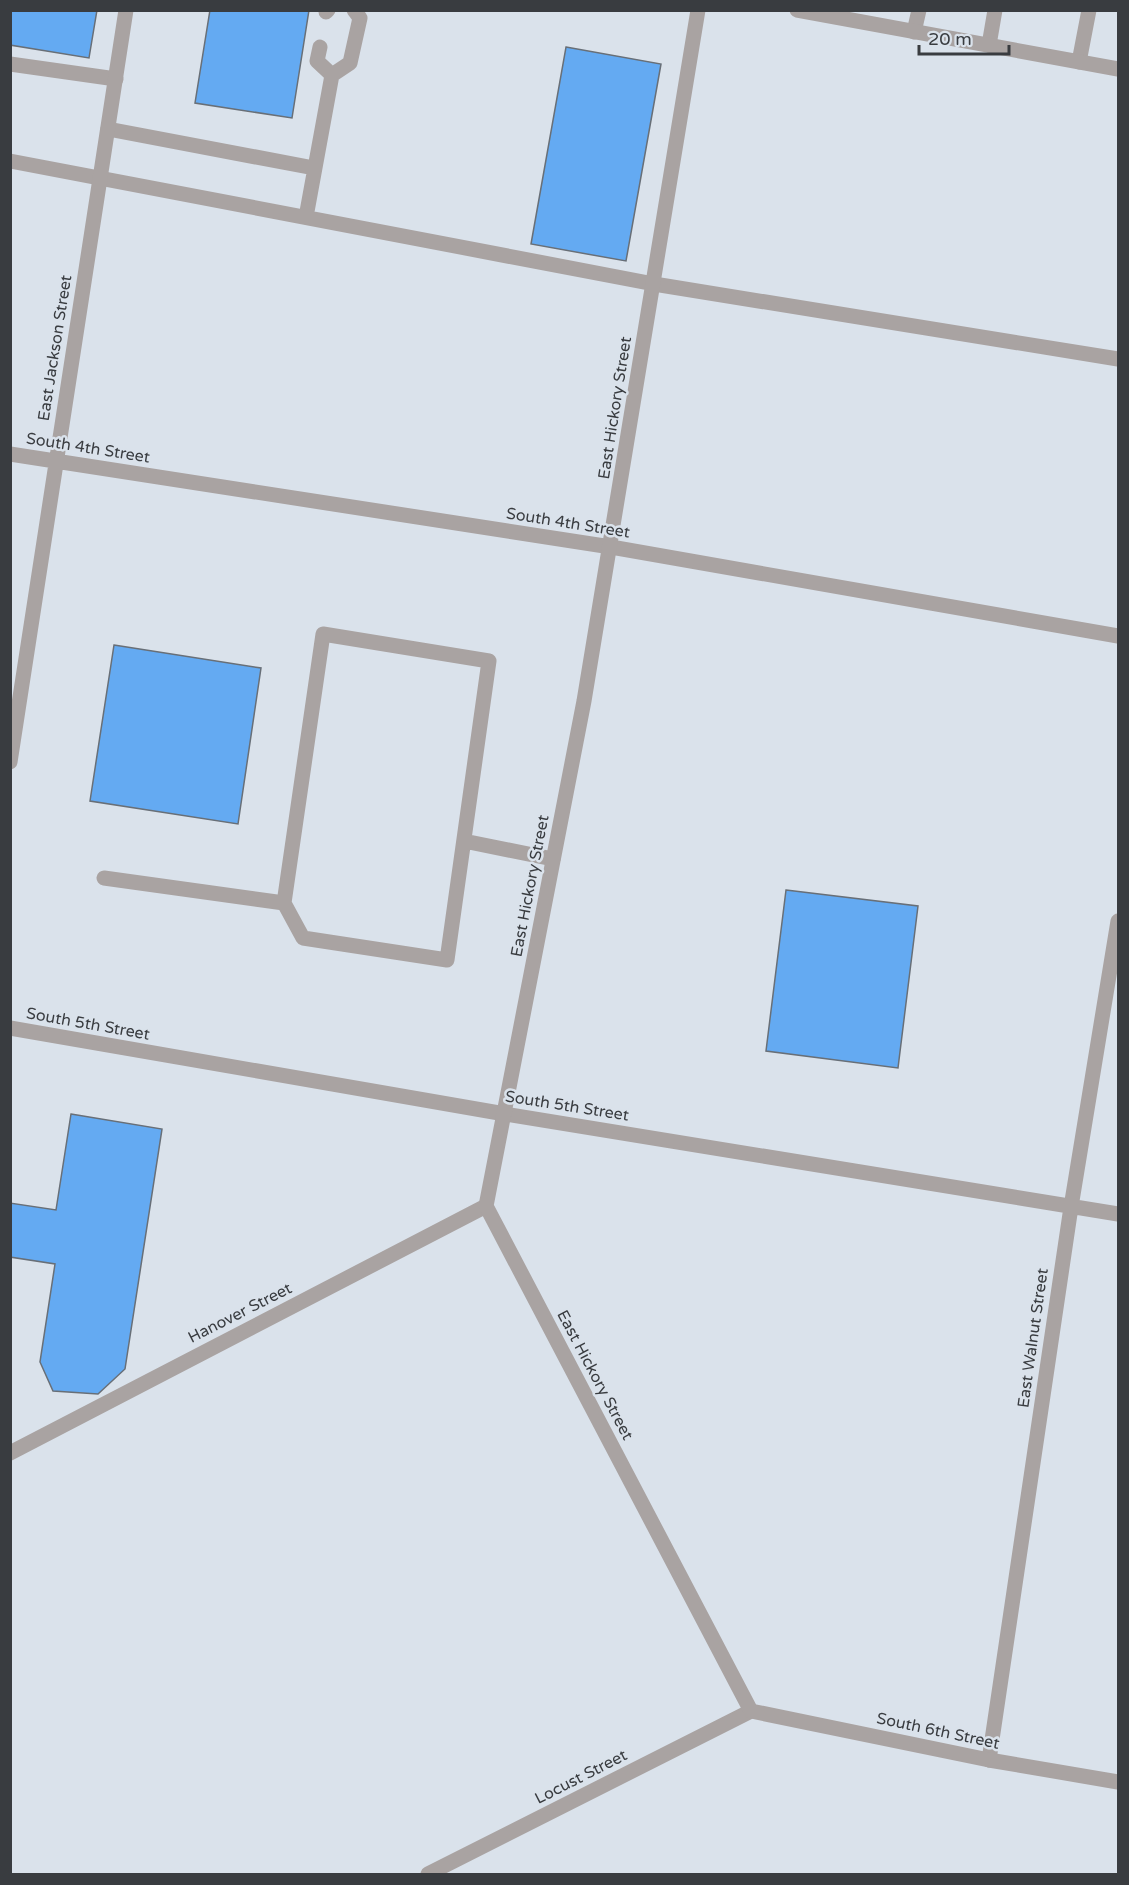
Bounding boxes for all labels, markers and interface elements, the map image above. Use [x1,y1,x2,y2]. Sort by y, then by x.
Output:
scale bar [919,18,1009,56]
text: 20 m [928,28,972,50]
street label: East Jackson Street [34,274,76,422]
street label: East Hickory Street [594,335,636,481]
street label: South 4th Street [25,428,151,468]
street label: South 4th Street [505,503,631,543]
street label: East Hickory Street [506,813,554,959]
street label: South 5th Street [25,1003,151,1045]
street label: South 5th Street [504,1086,630,1126]
street label: East Walnut Street [1013,1267,1053,1409]
street label: Hanover Street [185,1278,295,1348]
street label: East Hickory Street [552,1307,638,1443]
street label: South 6th Street [875,1708,1001,1754]
street label: Locust Street [532,1745,630,1809]

